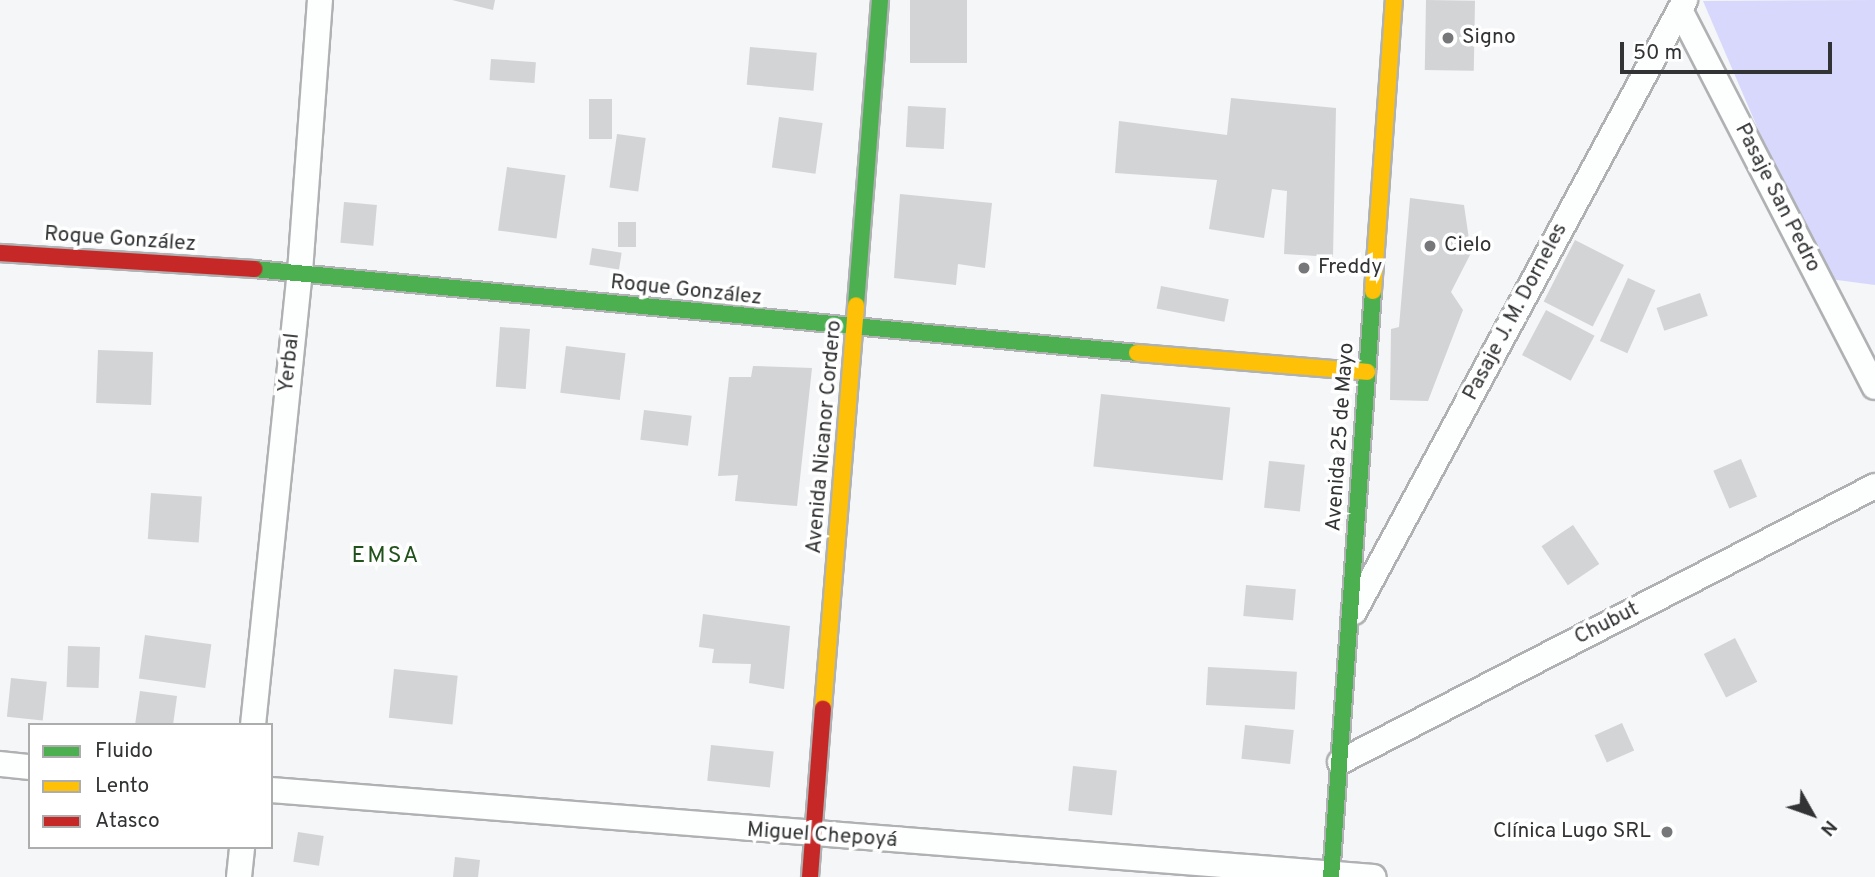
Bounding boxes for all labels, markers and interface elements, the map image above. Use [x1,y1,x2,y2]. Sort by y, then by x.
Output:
place label: Signo [1462,25,1516,51]
scale bar [1623,28,1835,72]
marker: Signo [1440,30,1456,46]
text: 50 m [1633,40,1682,67]
street label: Pasaje San Pedro [1729,119,1825,277]
street label: Pasaje J. M. Dorneles [1459,219,1573,405]
street label: Roque González [43,222,197,258]
place label: Cielo [1444,233,1491,259]
marker: Cielo [1422,238,1438,254]
place label: Freddy [1318,255,1382,281]
marker: Freddy [1296,260,1312,276]
street label: Roque González [609,271,763,311]
street label: Avenida Nicanor Cordero [802,319,848,555]
street label: Yerbal [274,332,306,394]
street label: Avenida 25 de Mayo [1322,342,1360,532]
district label: EMSA [352,543,420,571]
street label: Chubut [1571,597,1643,651]
legend [28,723,273,849]
text: Fluido [95,738,153,765]
text: Lento [95,773,149,800]
north arrow [1777,779,1847,849]
text: Atasco [95,808,160,835]
text: N [1815,815,1842,840]
street label: Miguel Chepoyá [746,818,898,854]
place label: Clínica Lugo SRL [1493,819,1651,845]
marker: Clínica Lugo SRL [1657,822,1677,842]

